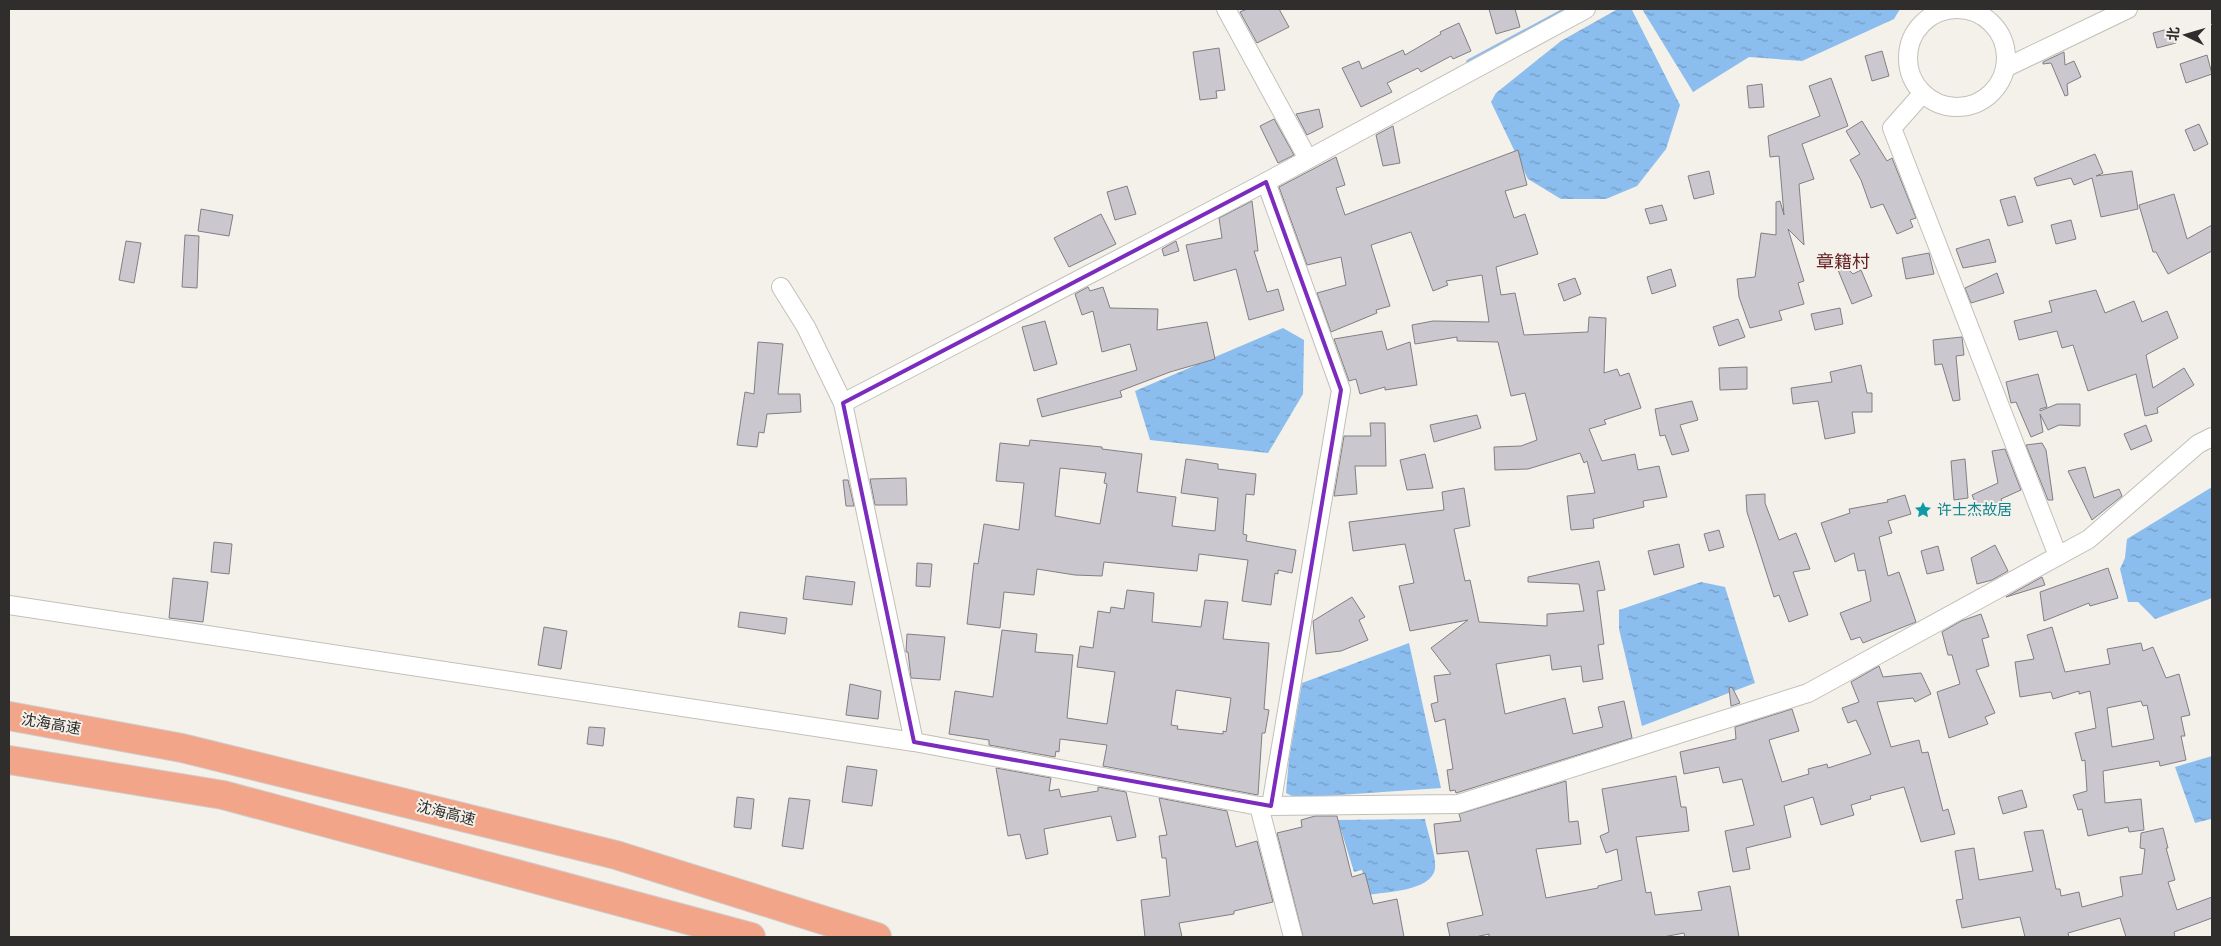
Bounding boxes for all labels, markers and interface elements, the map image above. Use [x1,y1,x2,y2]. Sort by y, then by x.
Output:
north arrow [2161,10,2211,60]
text: 北 [2164,26,2183,42]
district label: 章籍村 [1816,251,1870,273]
place icon: 许士杰故居 [1913,500,1933,520]
place label: 许士杰故居 [1937,501,2012,519]
street label: 沈海高速 [20,710,82,738]
street label: 沈海高速 [415,797,477,829]

